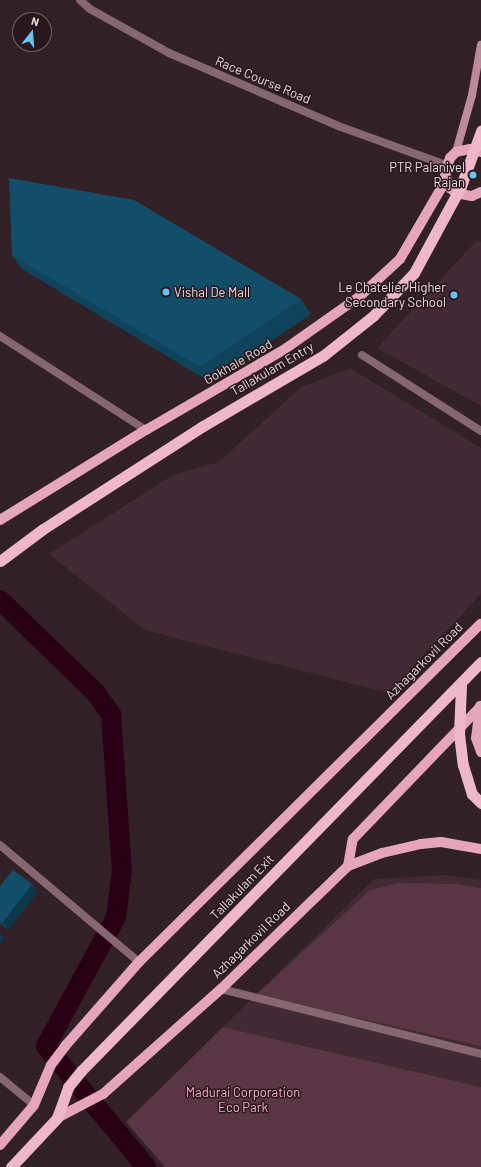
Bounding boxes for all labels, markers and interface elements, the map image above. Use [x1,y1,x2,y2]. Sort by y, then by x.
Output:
north arrow [12,12,52,52]
text: N [30,14,41,28]
street label: Race Course Road [213,53,313,107]
place label: PTR Palanivel Rajan [389,160,465,191]
marker: PTR Palanivel Rajan [468,170,478,180]
place label: Le Chatelier Higher Secondary School [338,280,446,311]
place label: Vishal De Mall [174,284,250,300]
marker: Vishal De Mall [161,287,171,297]
marker: Le Chatelier Higher Secondary School [449,290,459,300]
street label: Gokhale Road [201,336,275,388]
street label: Tallakulam Entry [228,339,316,399]
street label: Azhagarkovil Road [382,619,466,703]
street label: Tallakulam Exit [207,851,277,923]
street label: Azhagarkovil Road [209,899,293,981]
park label: Madurai Corporation Eco Park [186,1085,300,1116]

